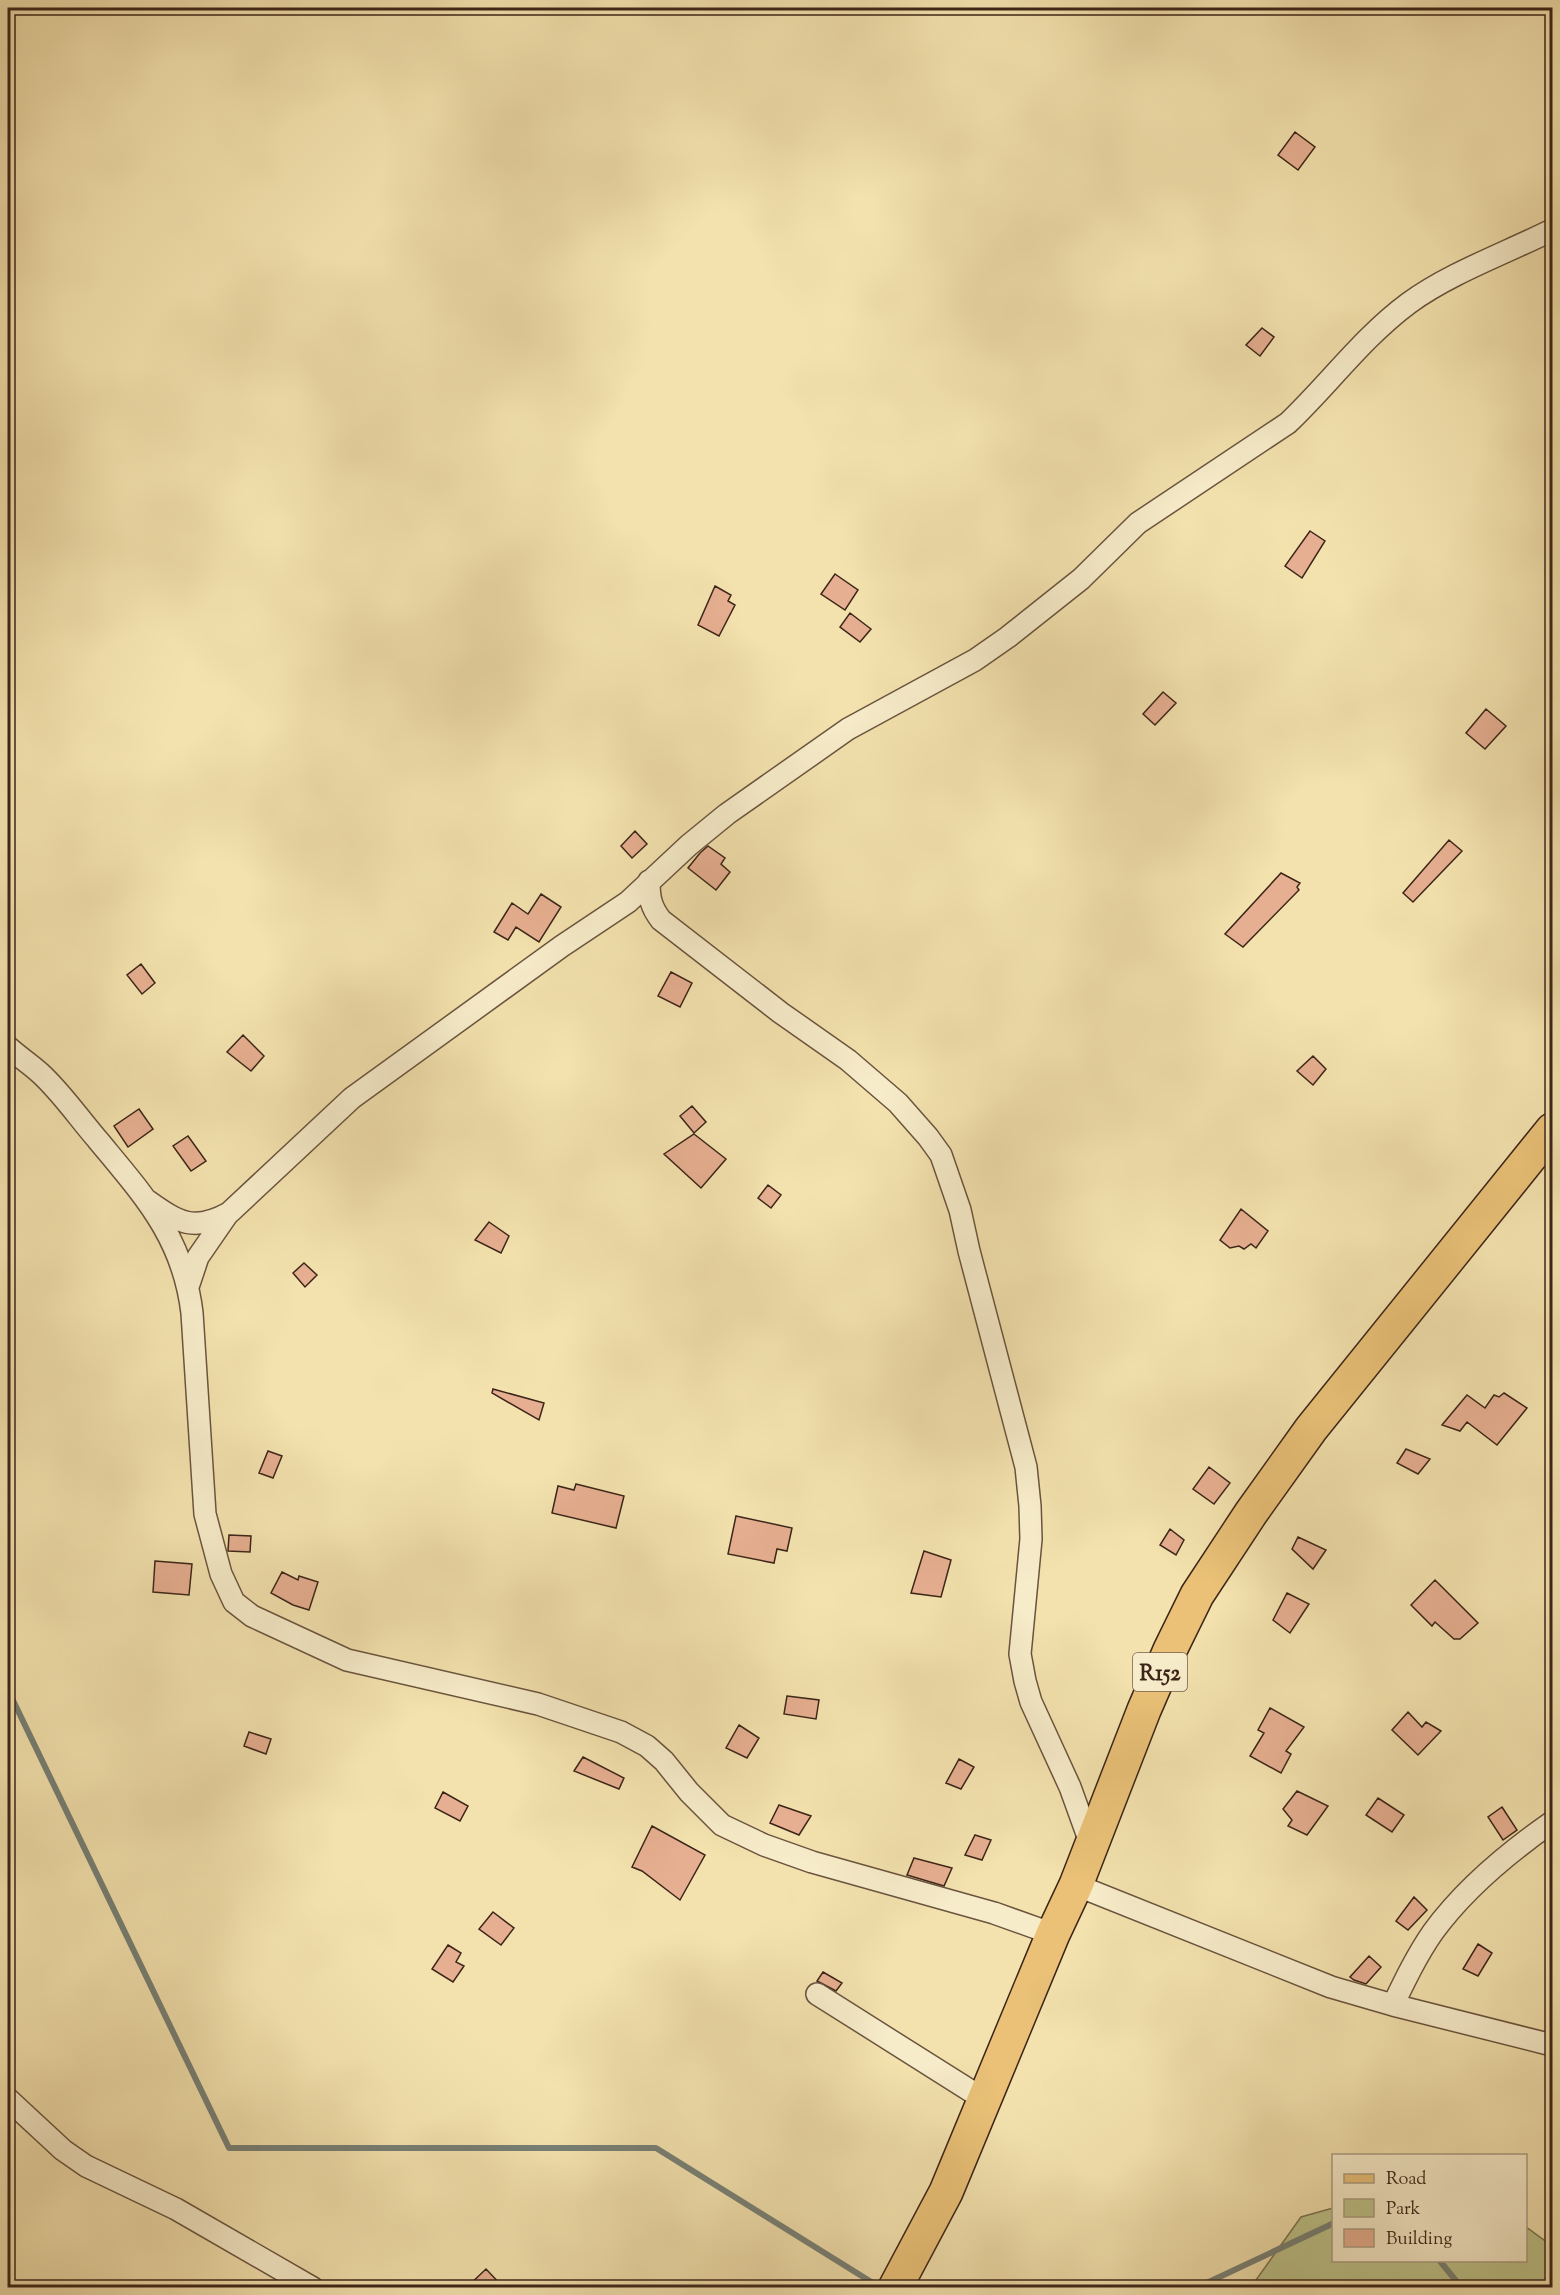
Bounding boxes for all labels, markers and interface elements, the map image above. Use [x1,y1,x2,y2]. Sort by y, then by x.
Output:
road number: R152 [1133,1653,1187,1691]
legend [1332,2154,1527,2262]
text: Road [1386,2167,1426,2193]
text: Park [1386,2197,1421,2223]
text: Building [1386,2227,1452,2253]

